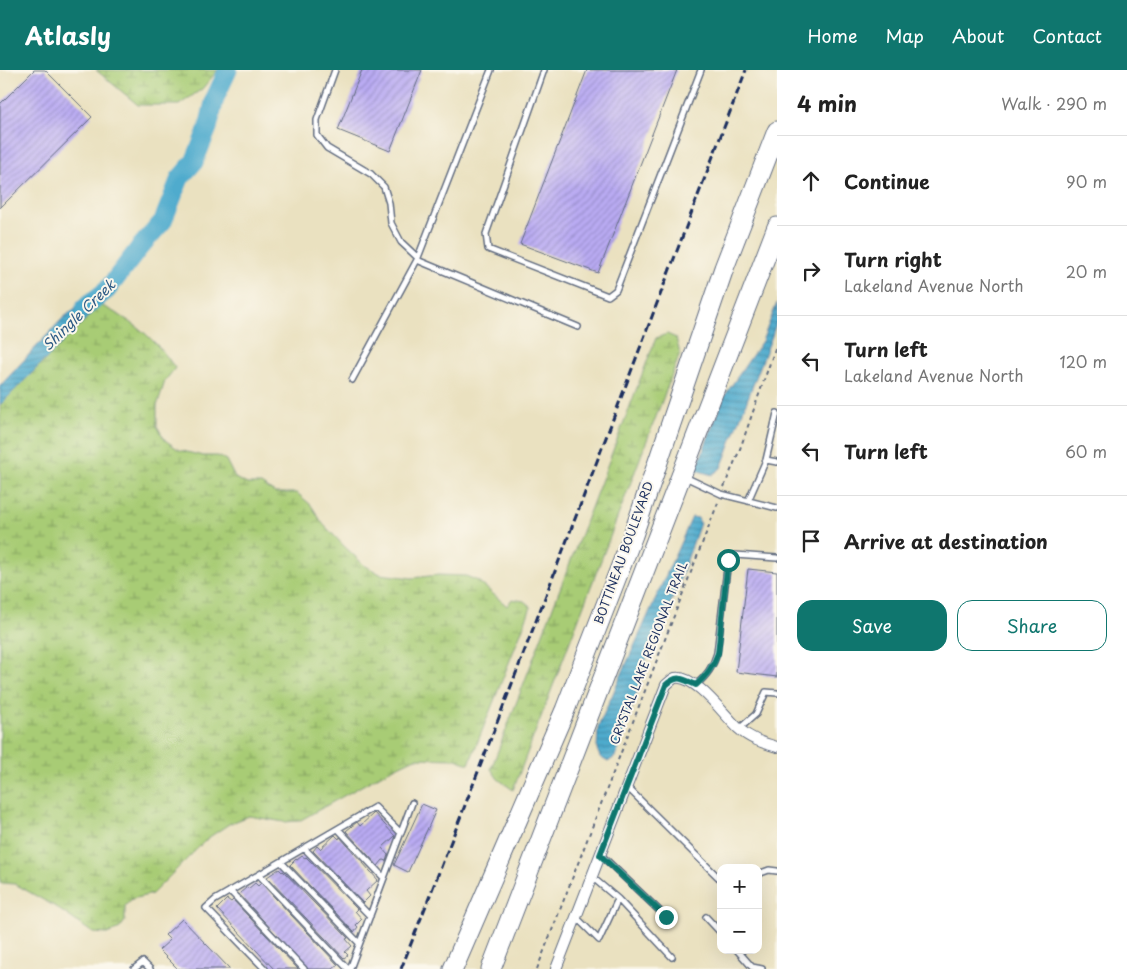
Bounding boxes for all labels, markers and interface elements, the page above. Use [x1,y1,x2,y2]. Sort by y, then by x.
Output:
text: Atlasly [25,17,111,53]
text: Home [807,22,857,49]
text: Map [885,22,924,49]
text: About [952,22,1004,49]
text: Contact [1032,22,1102,49]
text: 4 min [797,87,857,119]
text: Walk · 290 m [1001,91,1107,115]
icon: ahead [797,167,825,195]
text: Continue [844,167,930,195]
text: 90 m [1066,169,1107,193]
text: Turn right [844,245,942,273]
icon: right [797,257,825,285]
text: 20 m [1066,259,1107,283]
water label: Shingle Creek [37,273,121,355]
text: Lakeland Avenue North [844,273,1024,297]
text: Turn left [844,335,928,363]
icon: left [797,347,825,375]
text: 120 m [1060,349,1107,373]
text: Lakeland Avenue North [844,363,1024,387]
icon: left [797,437,825,465]
text: Turn left [844,437,928,465]
text: 60 m [1065,439,1107,463]
street label: BOTTINEAU BOULEVARD [589,479,657,627]
icon: arrive [797,527,825,555]
text: Arrive at destination [844,527,1048,555]
route start [717,549,740,572]
street label: CRYSTAL LAKE REGIONAL TRAIL [605,558,691,747]
button: Save [797,600,947,651]
button: Share [957,600,1107,651]
map controls [717,864,762,954]
button: + [717,864,762,909]
route end [655,906,678,929]
button: − [717,909,762,954]

